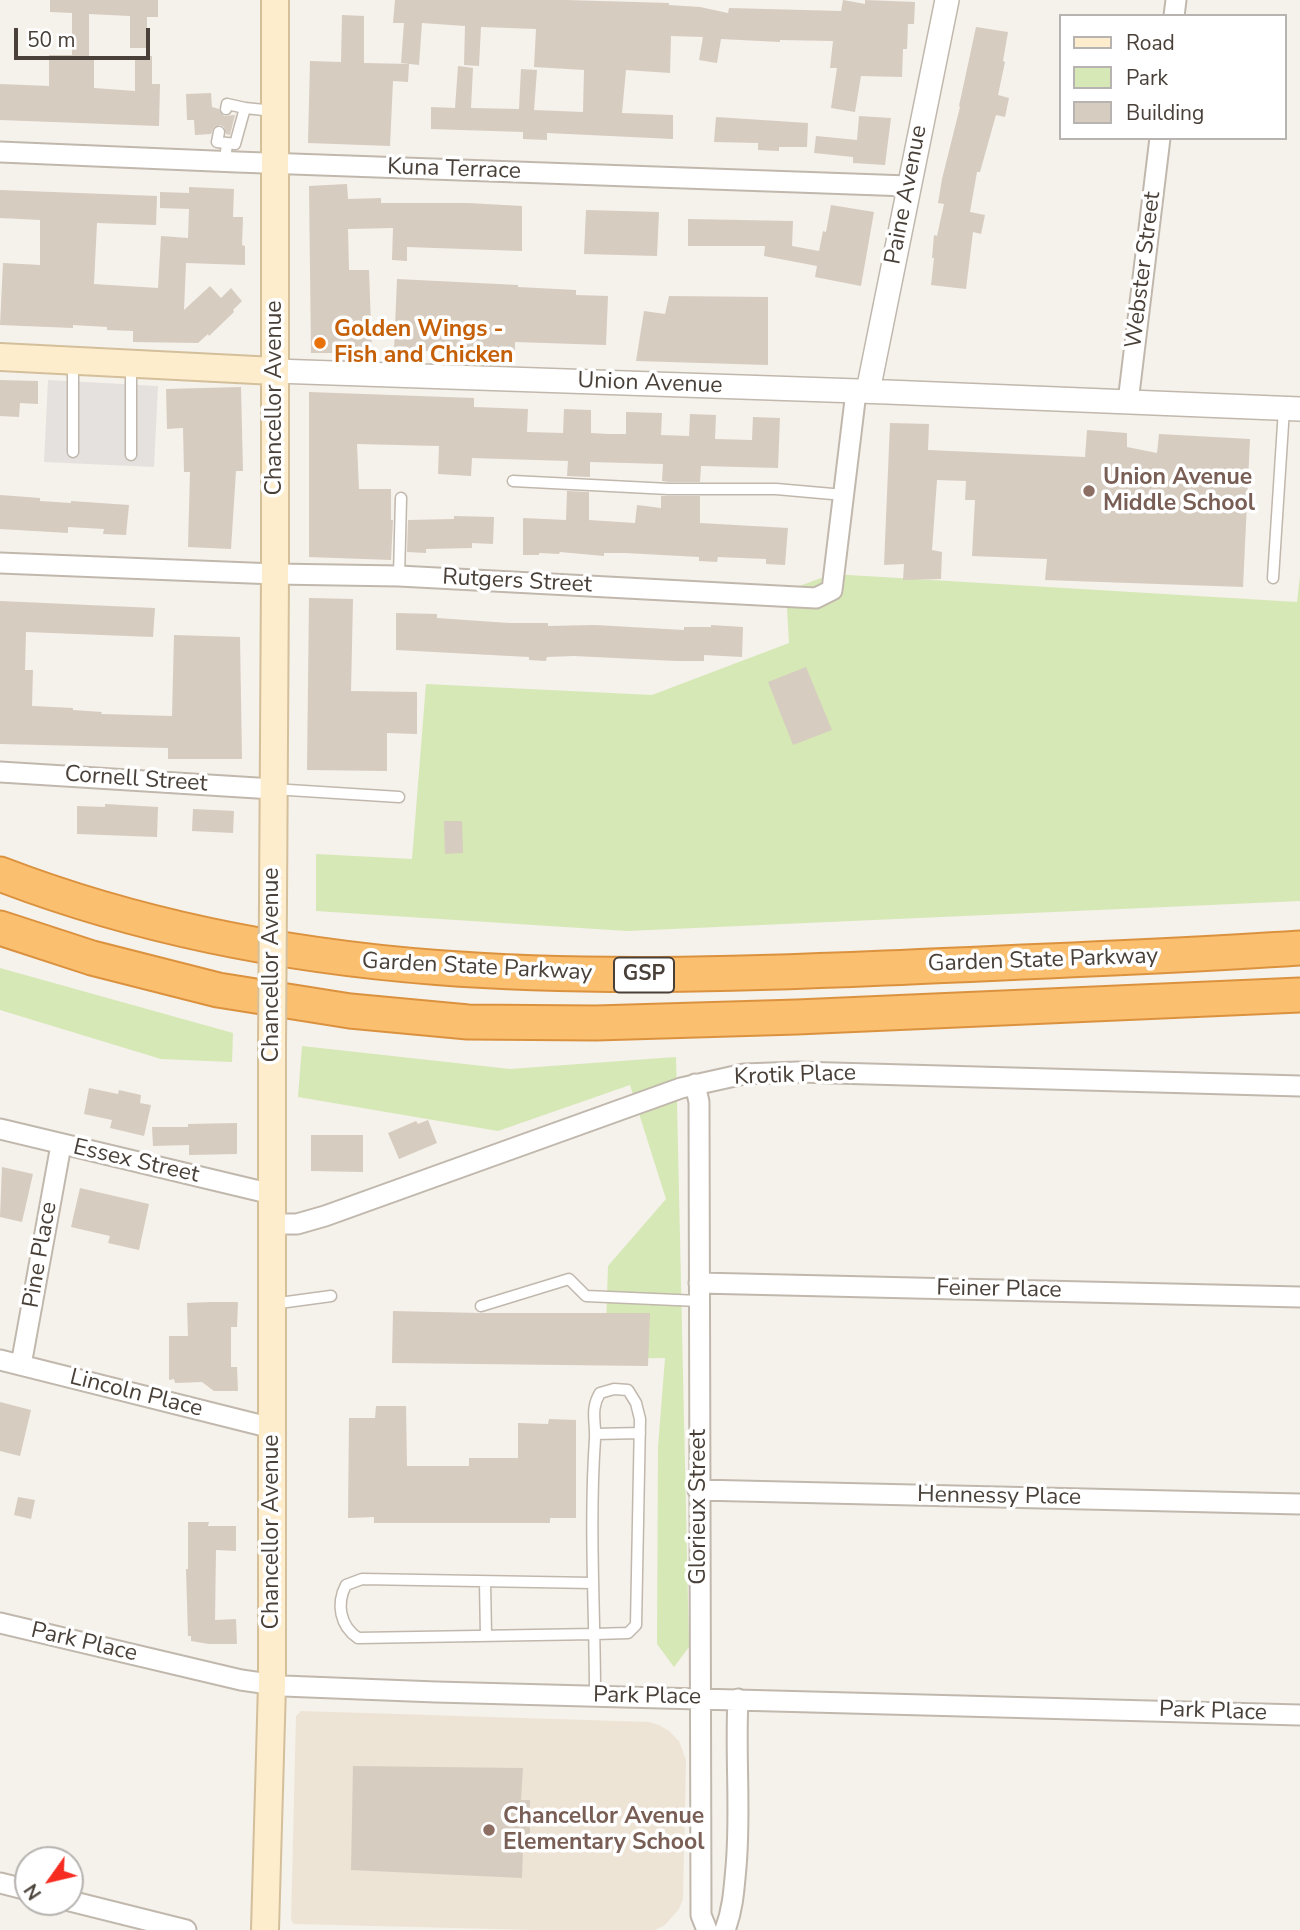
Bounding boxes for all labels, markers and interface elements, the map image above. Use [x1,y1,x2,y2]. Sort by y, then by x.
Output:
scale bar [18,14,154,58]
legend [1058,14,1286,140]
text: 50 m [27,26,76,54]
text: Road [1126,29,1175,57]
text: Park [1126,64,1168,92]
text: Building [1126,99,1204,127]
street label: Paine Avenue [880,123,934,267]
street label: Kuna Terrace [387,154,521,186]
street label: Webster Street [1121,190,1167,350]
street label: Chancellor Avenue [261,300,289,496]
place label: Golden Wings - Fish and Chicken [334,316,514,370]
marker: Golden Wings - Fish and Chicken [312,335,328,351]
street label: Union Avenue [577,368,723,400]
place label: Union Avenue Middle School [1103,464,1255,518]
marker: Union Avenue Middle School [1081,483,1097,499]
street label: Rutgers Street [441,564,593,600]
street label: Cornell Street [64,761,208,799]
street label: Chancellor Avenue [258,867,286,1063]
street label: Garden State Parkway [927,943,1159,979]
street label: Garden State Parkway [361,948,593,988]
road number: GSP [614,958,674,992]
street label: Krotik Place [733,1060,857,1092]
street label: Essex Street [70,1134,202,1190]
street label: Pine Place [18,1200,64,1310]
street label: Feiner Place [936,1275,1062,1305]
street label: Lincoln Place [67,1364,205,1424]
street label: Glorieux Street [685,1429,713,1585]
street label: Chancellor Avenue [258,1434,286,1630]
street label: Hennessy Place [917,1482,1081,1512]
street label: Park Place [28,1617,140,1669]
street label: Park Place [593,1682,701,1712]
street label: Park Place [1159,1696,1267,1728]
place label: Chancellor Avenue Elementary School [503,1803,705,1857]
marker: Chancellor Avenue Elementary School [481,1822,497,1838]
north arrow [14,1846,84,1916]
text: N [18,1878,48,1905]

